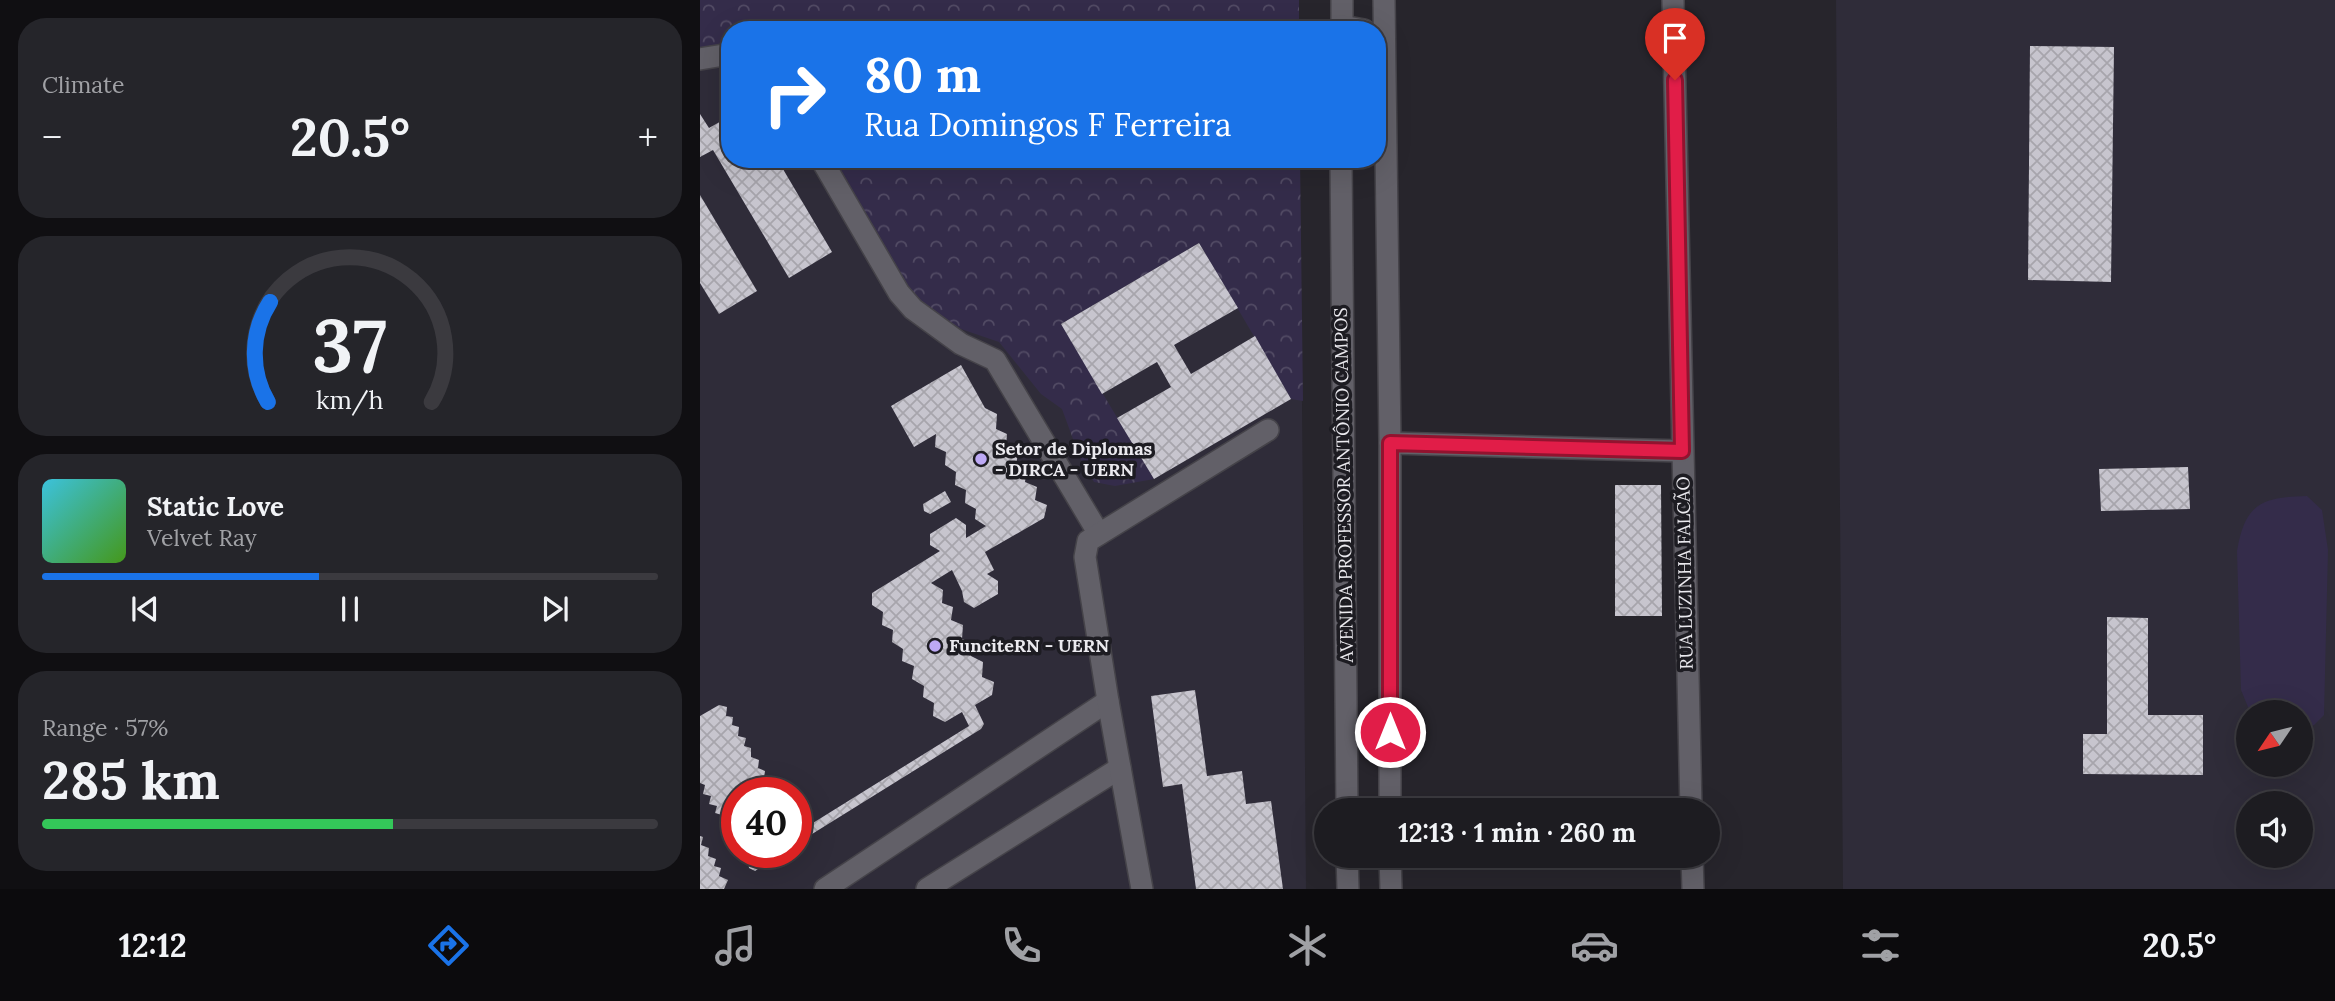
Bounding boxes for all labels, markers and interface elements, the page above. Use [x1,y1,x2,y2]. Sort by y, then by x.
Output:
pin [1645,8,1705,80]
icon: arrive [1656,19,1694,57]
text: 80 m [864,43,981,105]
icon: right [749,49,840,140]
text: Climate [42,70,124,99]
text: 20.5° [290,104,410,170]
text: Rua Domingos F Ferreira [864,104,1232,145]
text: − [42,113,62,161]
text: + [638,113,658,161]
text: 37 [313,299,387,392]
street label: AVENIDA PROFESSOR ANTÔNIO CAMPOS [1329,307,1358,664]
text: km/h [316,383,384,415]
place label: Setor de Diplomas - DIRCA - UERN [995,437,1153,481]
marker: Setor de Diplomas - DIRCA - UERN [973,451,989,467]
street label: RUA LUZINHA FALCÃO [1671,476,1698,670]
text: Static Love [147,490,284,523]
text: Velvet Ray [147,523,257,552]
icon: previous [126,590,164,628]
icon: pause [331,590,369,628]
icon: next [536,590,574,628]
place label: FunciteRN - UERN [949,634,1109,657]
marker: FunciteRN - UERN [927,638,943,654]
position arrow [1353,695,1427,769]
north arrow [2236,700,2314,777]
map controls [2236,700,2313,868]
text: Range · 57% [42,713,168,742]
text: 285 km [42,747,220,813]
speed limit sign: 40 [721,777,812,868]
button: sound [2236,791,2313,868]
text: 12:13 · 1 min · 260 m [1398,816,1636,849]
icon: directions [424,921,473,970]
icon: music [711,921,760,970]
icon: phone [997,921,1046,970]
icon: climate [1283,921,1332,970]
icon: car [1570,921,1619,970]
icon: filters [1856,921,1905,970]
text: 12:12 [119,925,187,966]
text: 20.5° [2142,925,2216,966]

